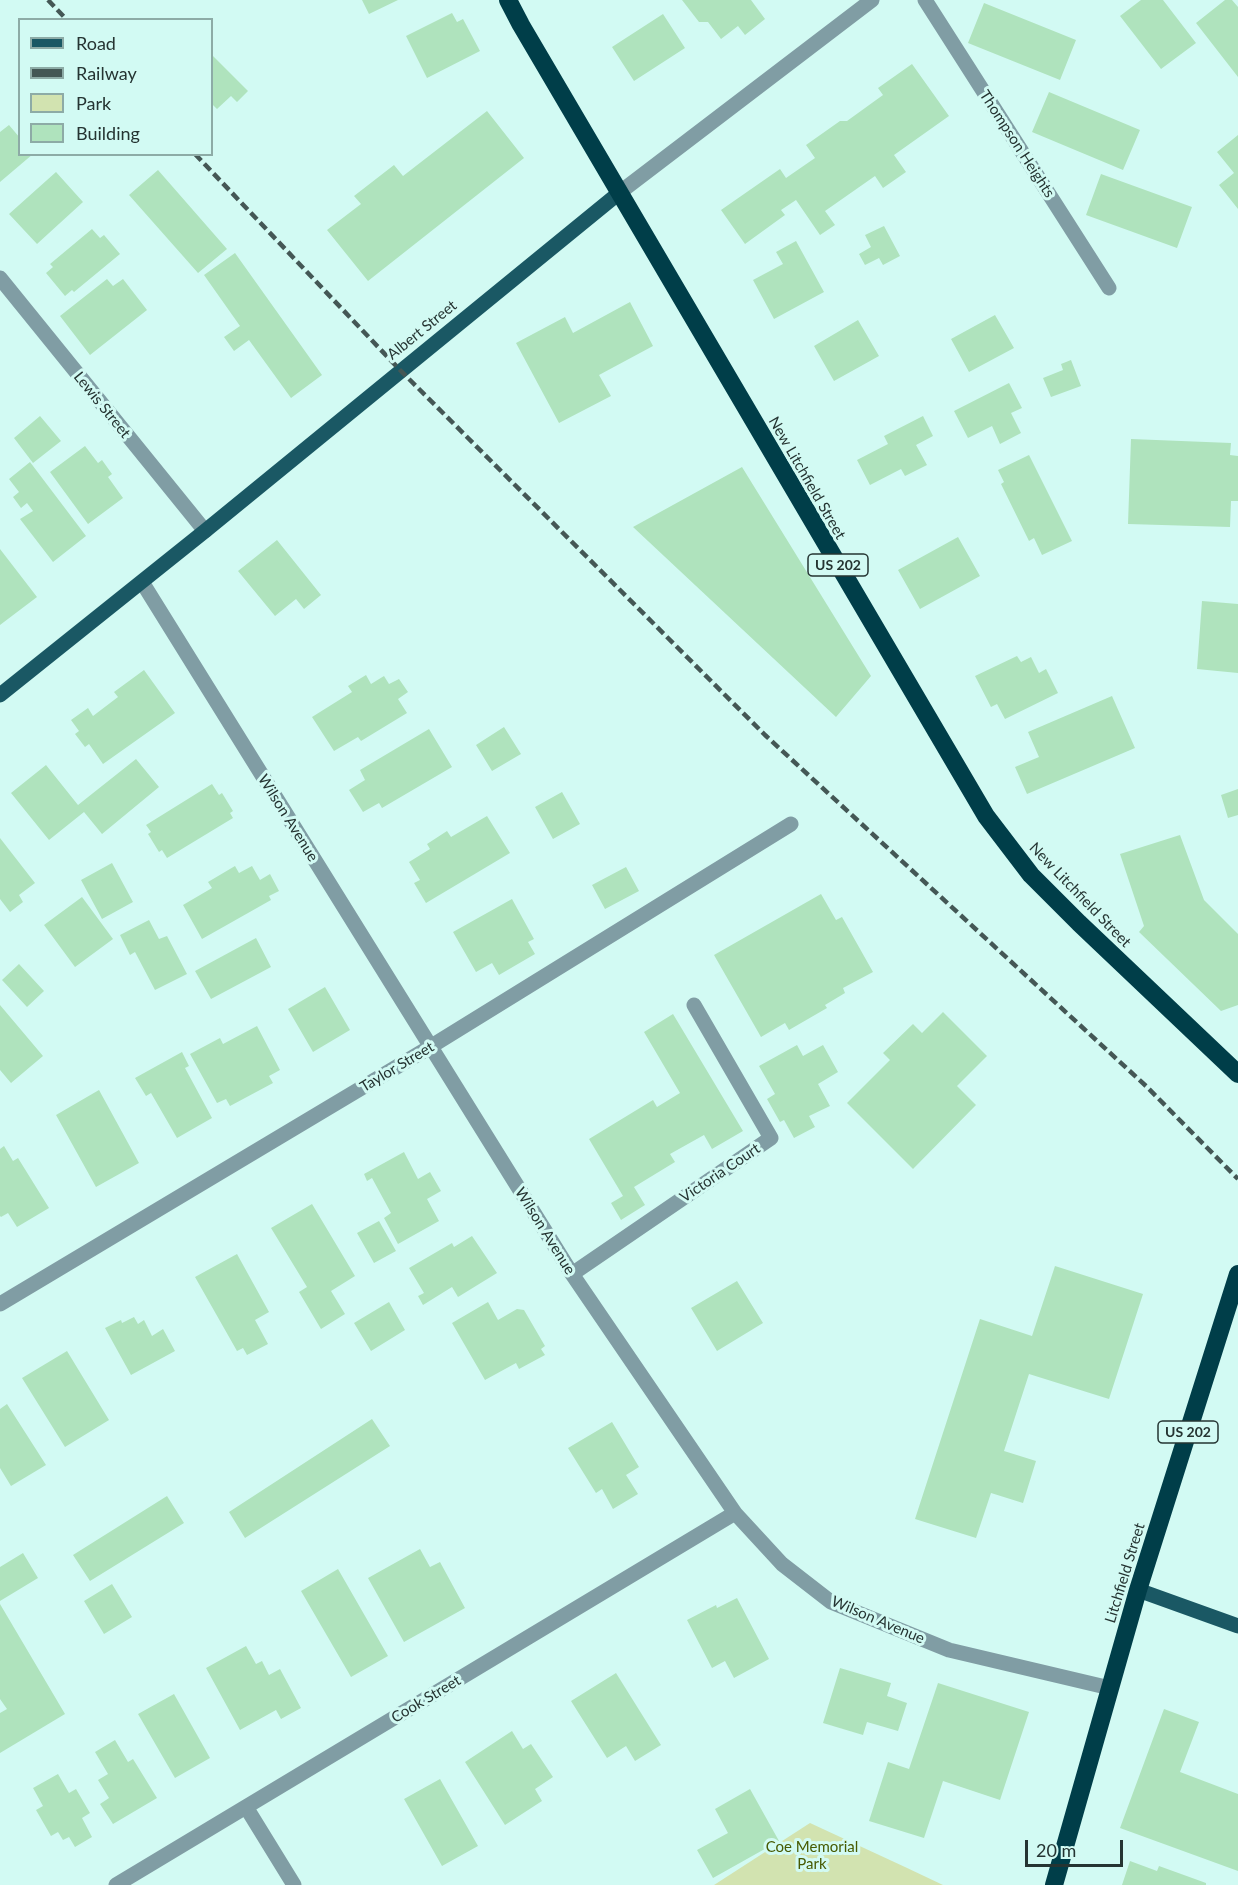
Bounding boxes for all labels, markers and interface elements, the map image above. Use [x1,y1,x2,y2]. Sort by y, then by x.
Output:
legend [18,18,213,156]
text: Road [76,32,116,54]
text: Railway [76,62,137,84]
street label: Thompson Heights [976,87,1058,201]
text: Park [76,92,111,114]
text: Building [76,122,140,144]
street label: Albert Street [384,297,460,363]
street label: Lewis Street [70,368,134,442]
street label: New Litchfield Street [765,414,849,542]
road number: US 202 [808,554,868,576]
street label: Wilson Avenue [254,771,322,865]
street label: New Litchfield Street [1025,839,1135,951]
street label: Taylor Street [357,1038,437,1096]
street label: Victoria Court [677,1140,763,1206]
street label: Wilson Avenue [511,1184,579,1278]
road number: US 202 [1158,1421,1218,1443]
street label: Litchfield Street [1101,1521,1149,1625]
street label: Wilson Avenue [829,1592,927,1648]
street label: Cook Street [388,1671,464,1727]
scale bar [1028,1828,1126,1866]
park label: Coe Memorial Park [766,1838,858,1873]
text: 20 m [1036,1839,1076,1861]

